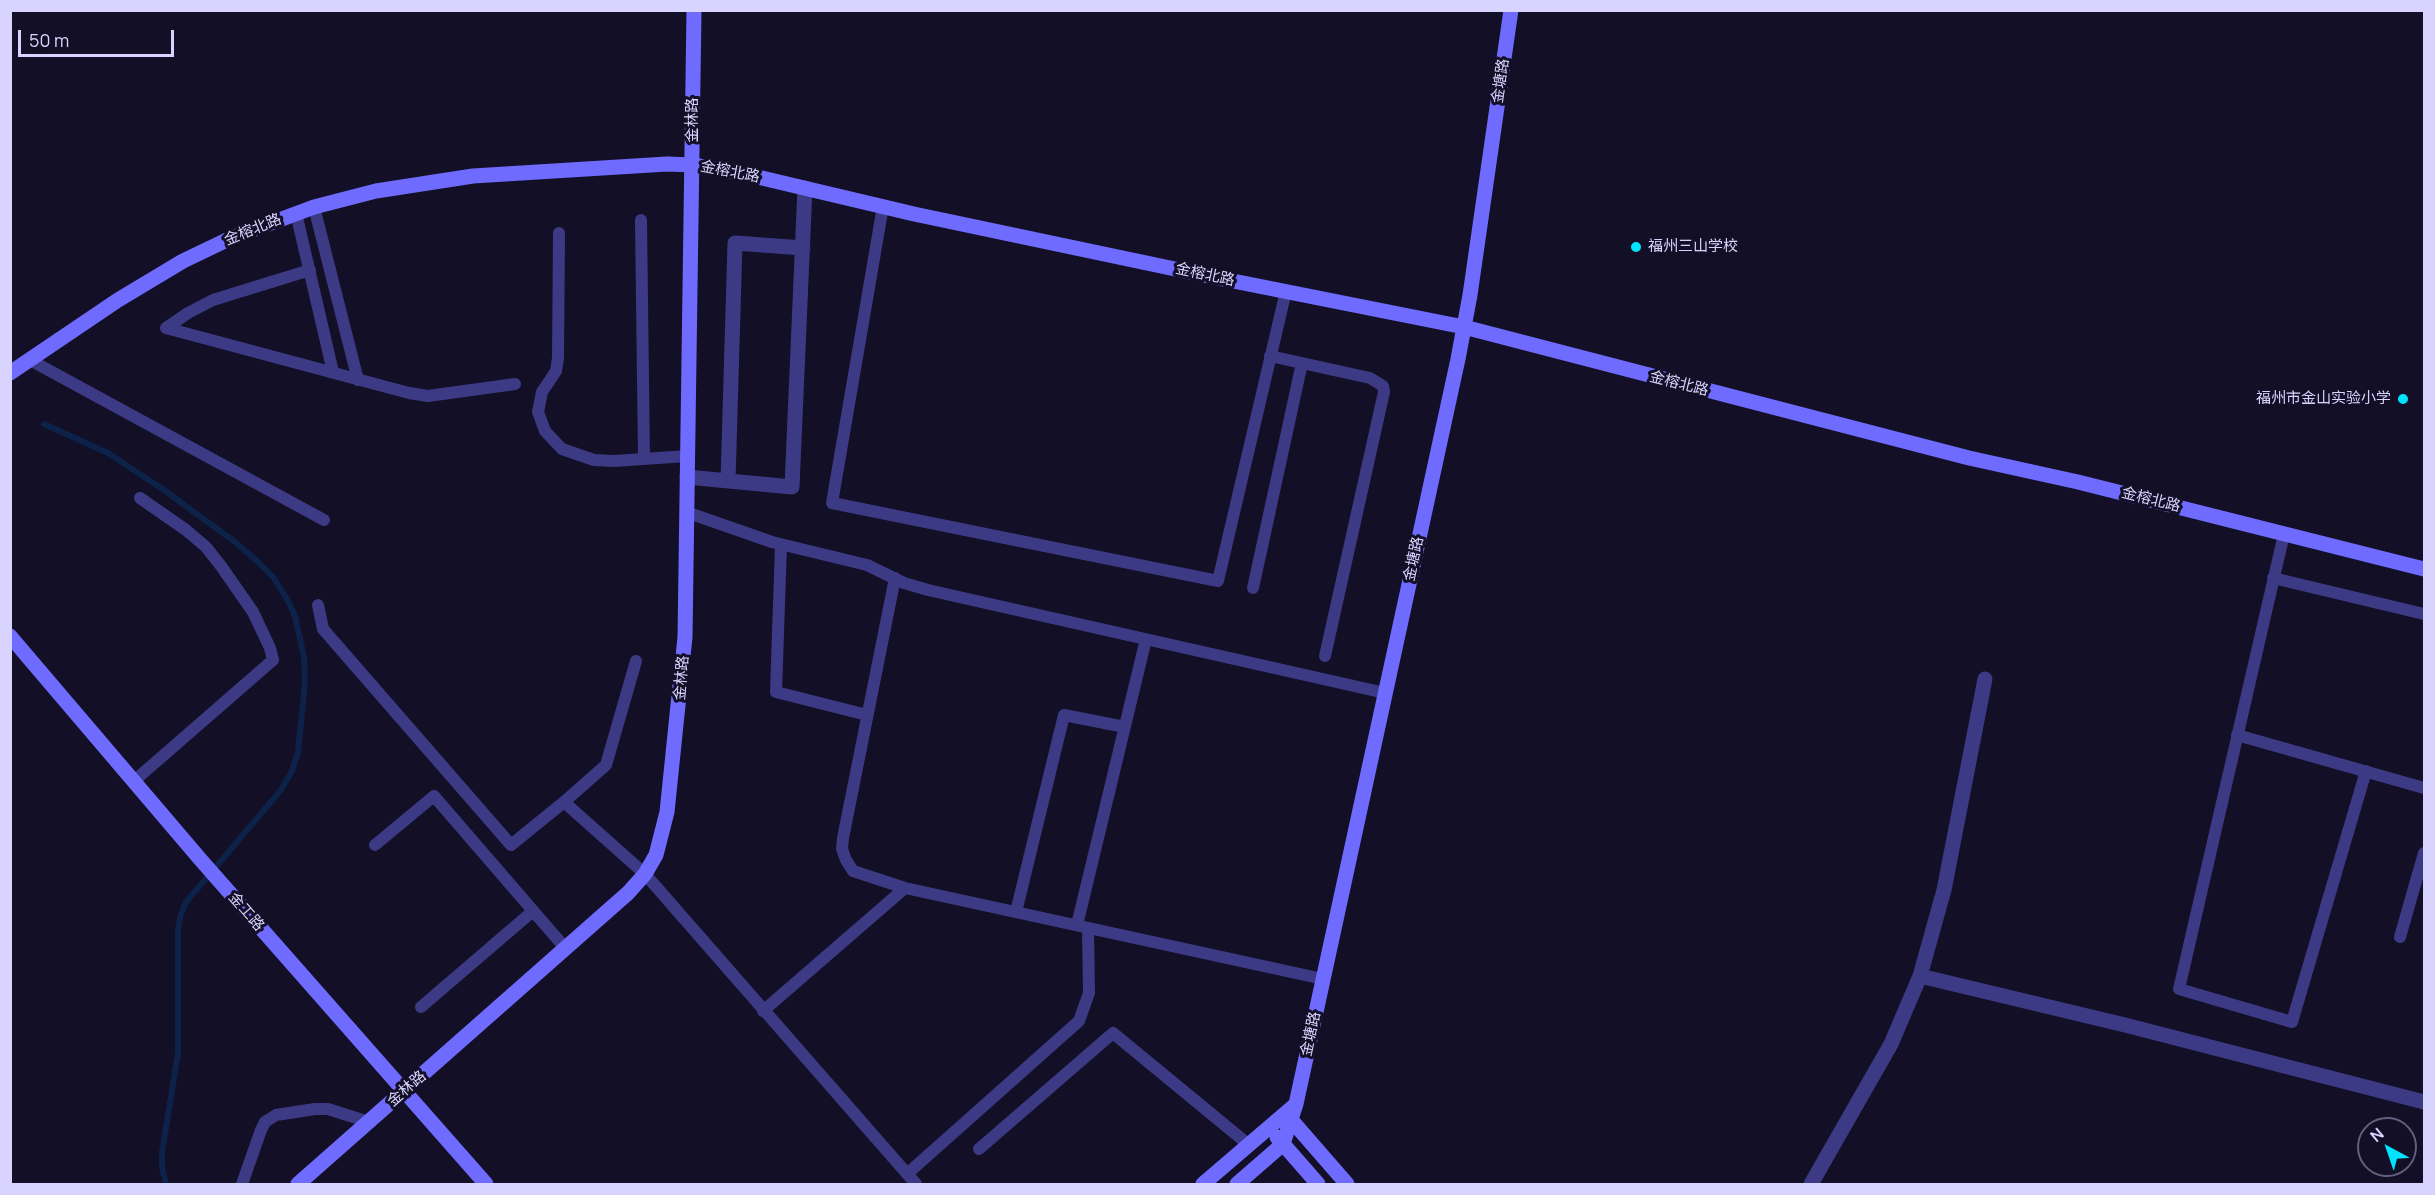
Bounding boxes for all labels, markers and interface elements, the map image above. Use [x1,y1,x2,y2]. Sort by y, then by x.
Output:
scale bar [21,18,177,56]
text: 50 m [29,28,69,52]
street label: 金塘路 [1489,57,1513,105]
street label: 金林路 [684,98,702,142]
street label: 金榕北路 [699,157,761,187]
street label: 金榕北路 [222,210,284,250]
place label: 福州三山学校 [1648,238,1738,256]
marker: 福州三山学校 [1629,240,1643,254]
street label: 金榕北路 [1174,260,1236,290]
street label: 金榕北路 [1648,368,1710,400]
place label: 福州市金山实验小学 [2256,390,2391,408]
marker: 福州市金山实验小学 [2396,392,2410,406]
street label: 金榕北路 [2120,484,2182,516]
street label: 金塘路 [1401,535,1427,583]
street label: 金林路 [671,655,693,701]
street label: 金工路 [224,889,268,935]
street label: 金塘路 [1298,1010,1324,1058]
street label: 金林路 [384,1067,430,1111]
north arrow [2357,1117,2417,1177]
text: N [2365,1123,2388,1147]

